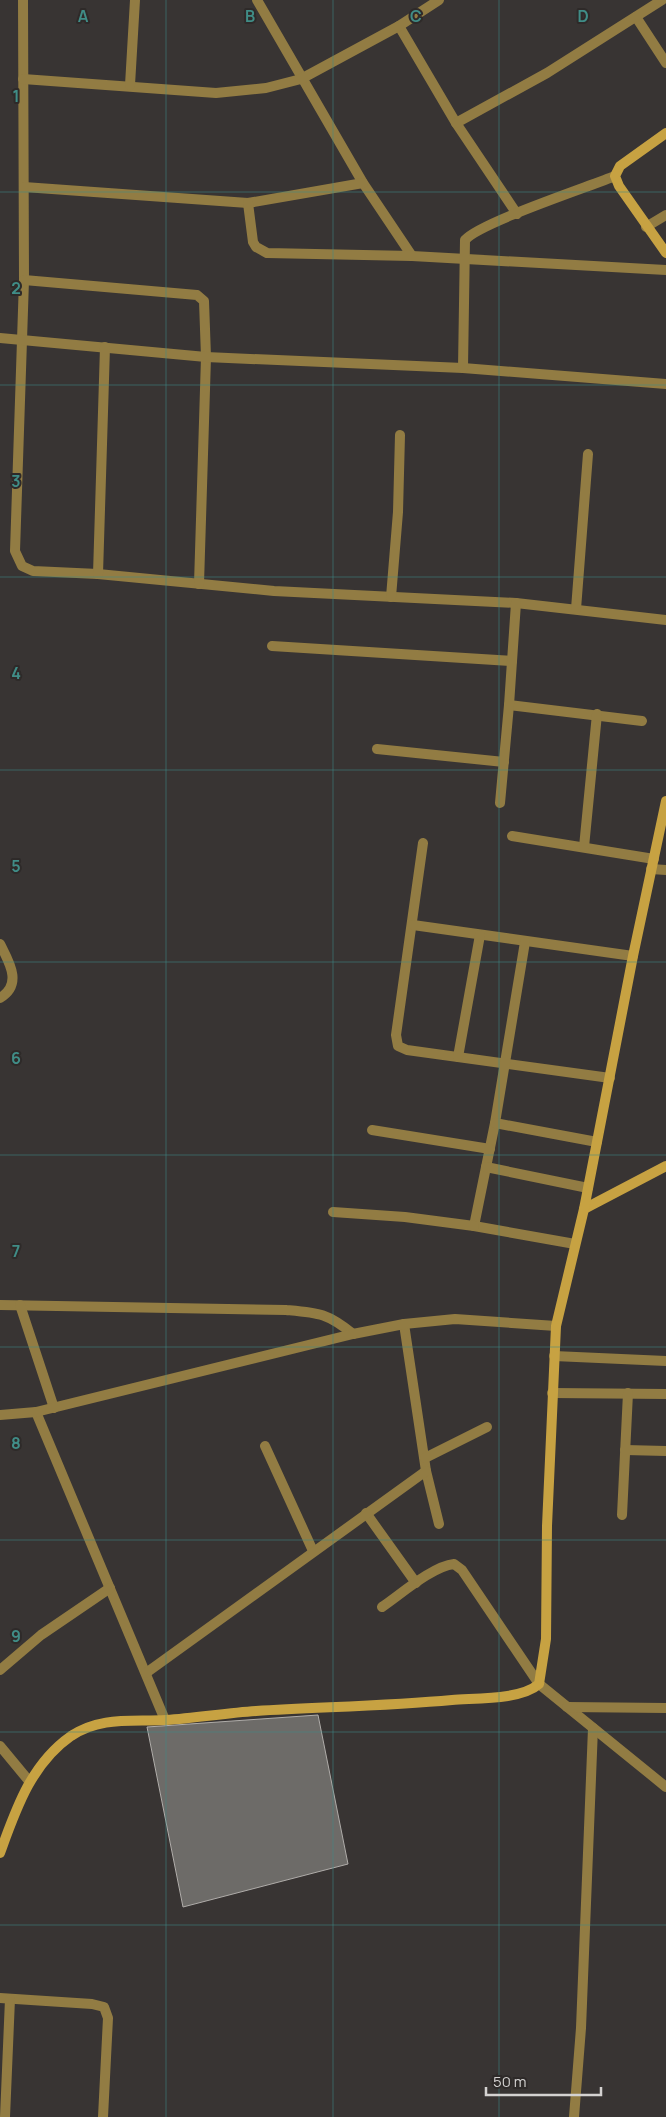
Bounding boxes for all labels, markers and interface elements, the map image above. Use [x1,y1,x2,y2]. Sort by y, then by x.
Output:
text: A [78,5,89,27]
text: B [245,5,255,27]
text: C [410,5,422,27]
text: D [577,5,589,27]
text: 1 [12,85,20,107]
text: 2 [11,277,21,299]
text: 3 [11,470,21,492]
text: 4 [11,662,21,684]
text: 5 [11,855,21,877]
text: 6 [11,1047,21,1069]
text: 7 [12,1240,20,1262]
text: 8 [11,1432,21,1454]
text: 9 [11,1625,21,1647]
scale bar [486,2064,601,2096]
text: 50 m [493,2071,527,2092]

